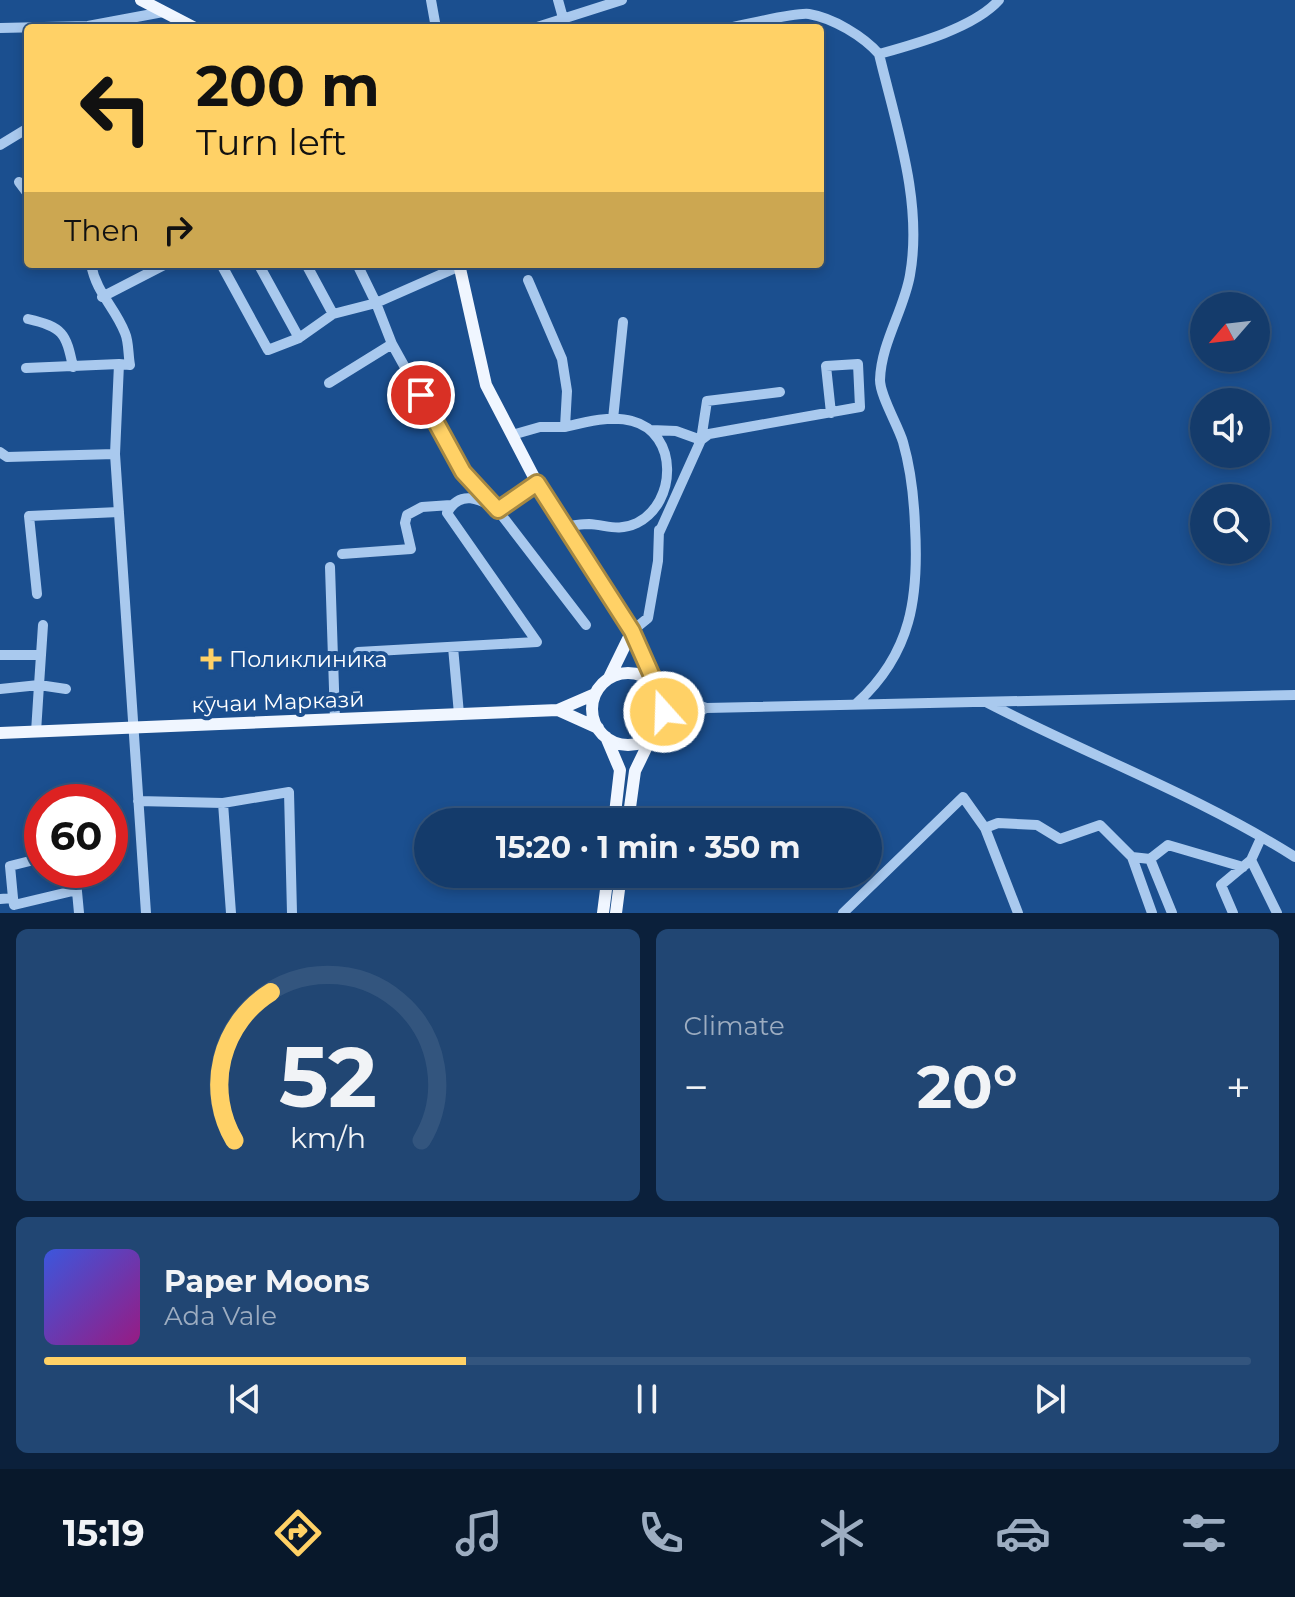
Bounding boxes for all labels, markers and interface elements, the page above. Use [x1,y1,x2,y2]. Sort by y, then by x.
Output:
text: 200 m [196,52,380,120]
icon: left [64,56,168,160]
text: Turn left [196,120,347,164]
icon: right [156,208,200,252]
text: Then [64,212,140,249]
north arrow [1190,292,1270,372]
map controls [1190,292,1270,564]
pin [387,361,455,429]
icon: arrive [399,373,443,417]
button: sound [1190,388,1270,468]
button: search [1190,484,1270,564]
place label: Поликлиника [229,646,387,673]
marker: Поликлиника [200,648,222,670]
position arrow [622,670,706,754]
street label: кӯчаи Марказӣ [191,685,365,719]
speed limit sign: 60 [24,784,128,888]
text: 15:20 · 1 min · 350 m [496,829,800,866]
text: Climate [684,1010,785,1042]
text: 52 [279,1026,377,1128]
text: 20° [917,1050,1018,1123]
text: − [684,1060,709,1114]
text: + [1226,1060,1251,1114]
text: km/h [290,1120,366,1155]
text: Paper Moons [164,1263,370,1300]
text: Ada Vale [164,1300,277,1332]
icon: previous [223,1377,267,1421]
icon: pause [625,1377,669,1421]
icon: next [1028,1377,1072,1421]
icon: directions [270,1505,326,1561]
icon: music [451,1505,507,1561]
icon: phone [633,1505,689,1561]
icon: climate [814,1505,870,1561]
icon: car [995,1505,1051,1561]
icon: filters [1176,1505,1232,1561]
text: 15:19 [63,1511,145,1555]

